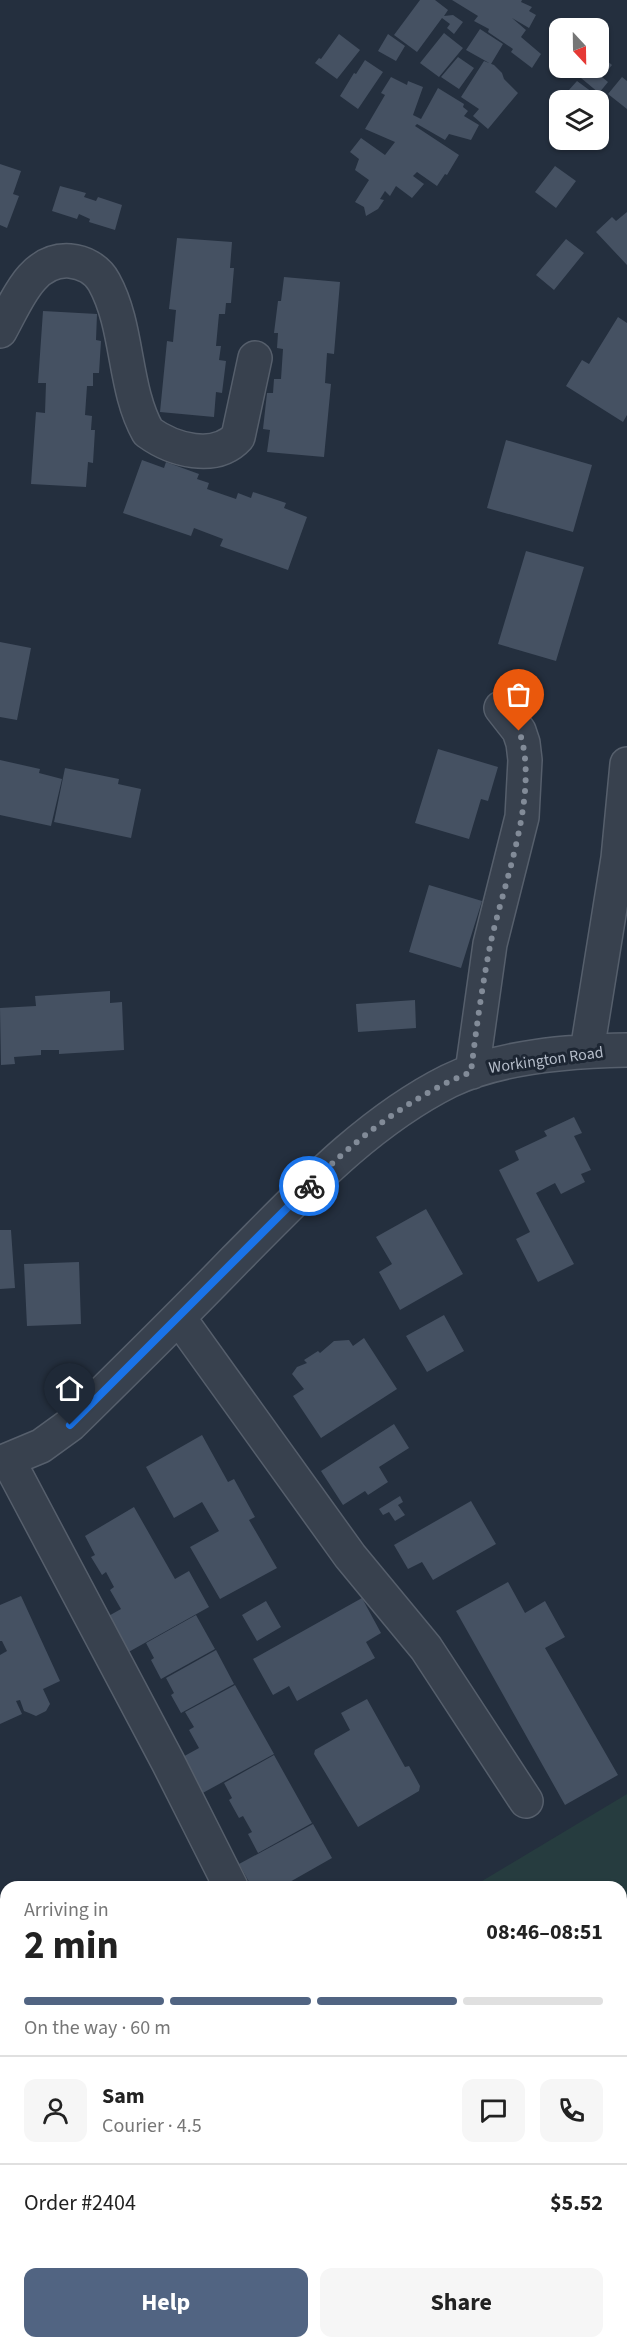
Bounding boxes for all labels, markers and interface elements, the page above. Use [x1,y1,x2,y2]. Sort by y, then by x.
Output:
north arrow [549,18,609,78]
map controls [549,18,609,150]
button: layers [549,90,609,150]
pin [493,669,544,731]
icon: bag [502,678,535,711]
street label: Workington Road [487,1041,605,1079]
courier [279,1156,339,1216]
icon: bike [293,1170,326,1203]
pin [44,1363,95,1425]
icon: home [53,1372,86,1405]
text: Arriving in [24,1896,109,1924]
text: 08:46–08:51 [486,1916,603,1948]
text: 2 min [24,1918,119,1974]
text: On the way · 60 m [24,2014,171,2042]
button: person [24,2079,87,2142]
button: chat [462,2079,525,2142]
button: phone [540,2079,603,2142]
text: Sam [102,2080,145,2112]
text: Courier · 4.5 [102,2112,202,2140]
text: Order #2404 [24,2187,136,2219]
text: $5.52 [550,2187,603,2219]
button: Help [24,2268,308,2337]
button: Share [320,2268,603,2337]

